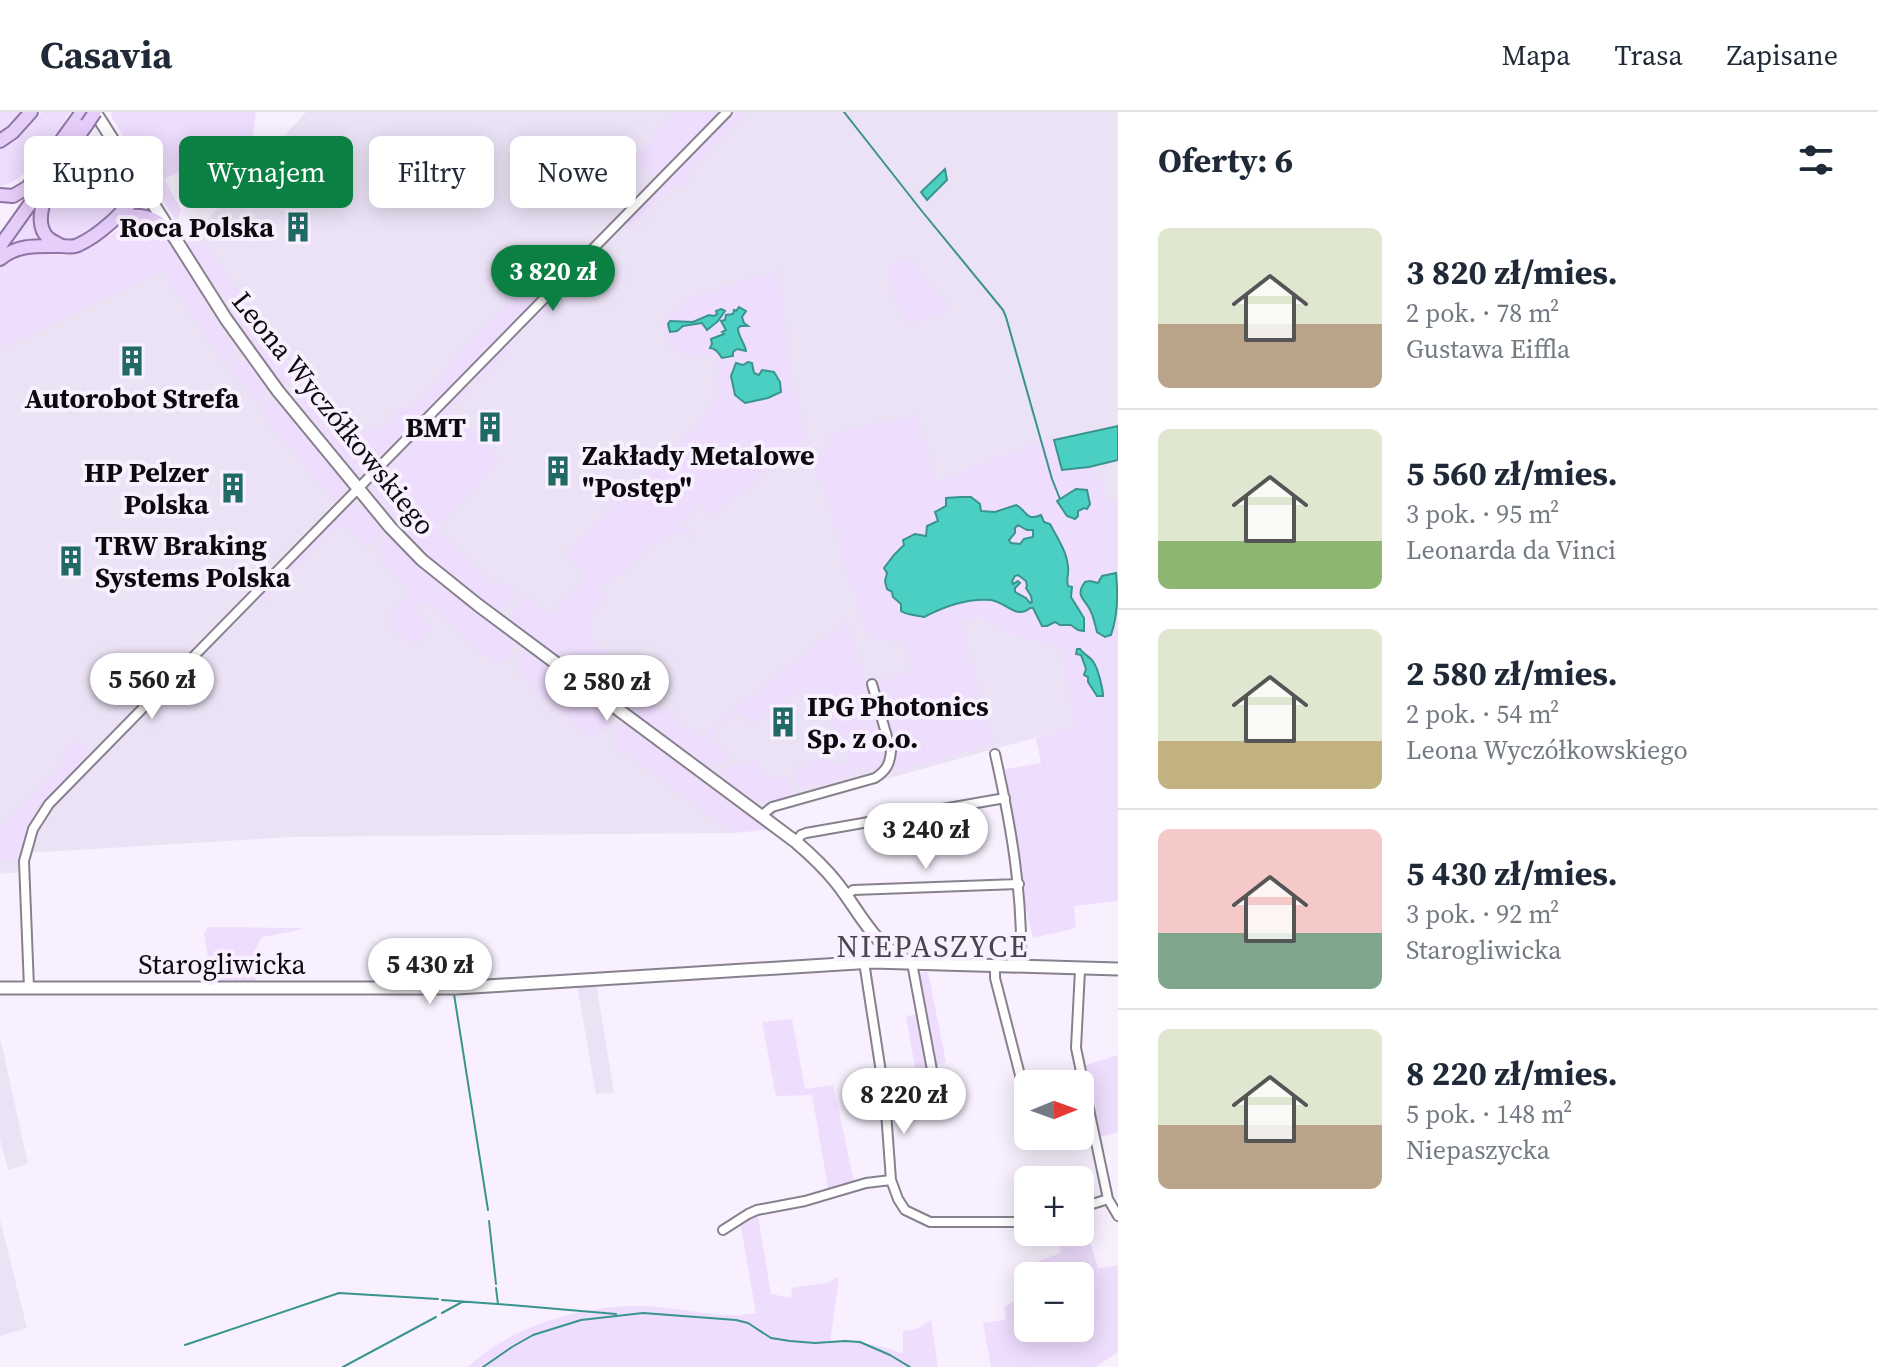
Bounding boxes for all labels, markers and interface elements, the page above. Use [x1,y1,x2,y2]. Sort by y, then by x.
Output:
text: Casavia [40,29,172,81]
text: Mapa [1501,36,1570,74]
text: Trasa [1614,36,1683,74]
text: Zapisane [1727,36,1838,74]
chip: Kupno [24,136,163,208]
chip: Wynajem [179,136,353,208]
chip: Filtry [369,136,494,208]
chip: Nowe [510,136,636,208]
text: Oferty: 6 [1158,137,1293,183]
icon: filters [1794,138,1838,182]
place label: Roca Polska [119,208,274,246]
building icon: Roca Polska [281,210,315,244]
pin: 3 820 zł [470,245,636,313]
text: 3 820 zł/mies. [1406,249,1618,295]
text: 3 820 zł [509,253,597,289]
icon: home [1222,260,1318,356]
street label: Leona Wyczółkowskiego [224,283,444,543]
text: 2 pok. · 78 m² [1406,295,1559,331]
text: Gustawa Eiffla [1406,331,1570,367]
building icon: Autorobot Strefa [115,344,149,378]
place label: Autorobot Strefa [25,379,240,417]
place label: BMT [405,408,466,446]
building icon: BMT [473,410,507,444]
place label: Zakłady Metalowe "Postęp" [582,436,815,506]
text: 5 560 zł/mies. [1406,450,1618,496]
place label: HP Pelzer Polska [84,453,209,523]
building icon: Zakłady Metalowe "Postęp" [541,454,575,488]
icon: home [1222,461,1318,557]
building icon: HP Pelzer Polska [216,471,250,505]
text: 3 pok. · 95 m² [1406,496,1559,532]
place label: TRW Braking Systems Polska [95,526,291,596]
text: Leonarda da Vinci [1406,532,1616,568]
building icon: TRW Braking Systems Polska [54,544,88,578]
text: 2 580 zł/mies. [1406,650,1618,696]
pin: 5 560 zł [69,653,235,721]
pin: 2 580 zł [524,655,690,723]
text: 5 560 zł [108,661,196,697]
icon: home [1222,661,1318,757]
text: 2 580 zł [563,663,651,699]
place label: IPG Photonics Sp. z o.o. [807,687,989,757]
text: 2 pok. · 54 m² [1406,696,1559,732]
building icon: IPG Photonics Sp. z o.o. [766,705,800,739]
text: Leona Wyczółkowskiego [1406,732,1688,768]
pin: 3 240 zł [843,803,1009,871]
text: 3 240 zł [882,811,970,847]
text: 5 430 zł/mies. [1406,850,1618,896]
icon: home [1222,861,1318,957]
text: 3 pok. · 92 m² [1406,896,1559,932]
district label: NIEPASZYCE [837,926,1029,967]
text: Starogliwicka [1406,932,1561,968]
pin: 5 430 zł [347,938,513,1006]
street label: Starogliwicka [138,945,306,983]
text: 5 430 zł [386,946,474,982]
text: 8 220 zł/mies. [1406,1050,1618,1096]
icon: home [1222,1061,1318,1157]
pin: 8 220 zł [821,1068,987,1136]
north arrow [1014,1070,1094,1150]
map controls [1014,1070,1094,1342]
text: 8 220 zł [860,1076,948,1112]
text: 5 pok. · 148 m² [1406,1096,1572,1132]
text: Niepaszycka [1406,1132,1550,1168]
button: + [1014,1166,1094,1246]
button: − [1014,1262,1094,1342]

